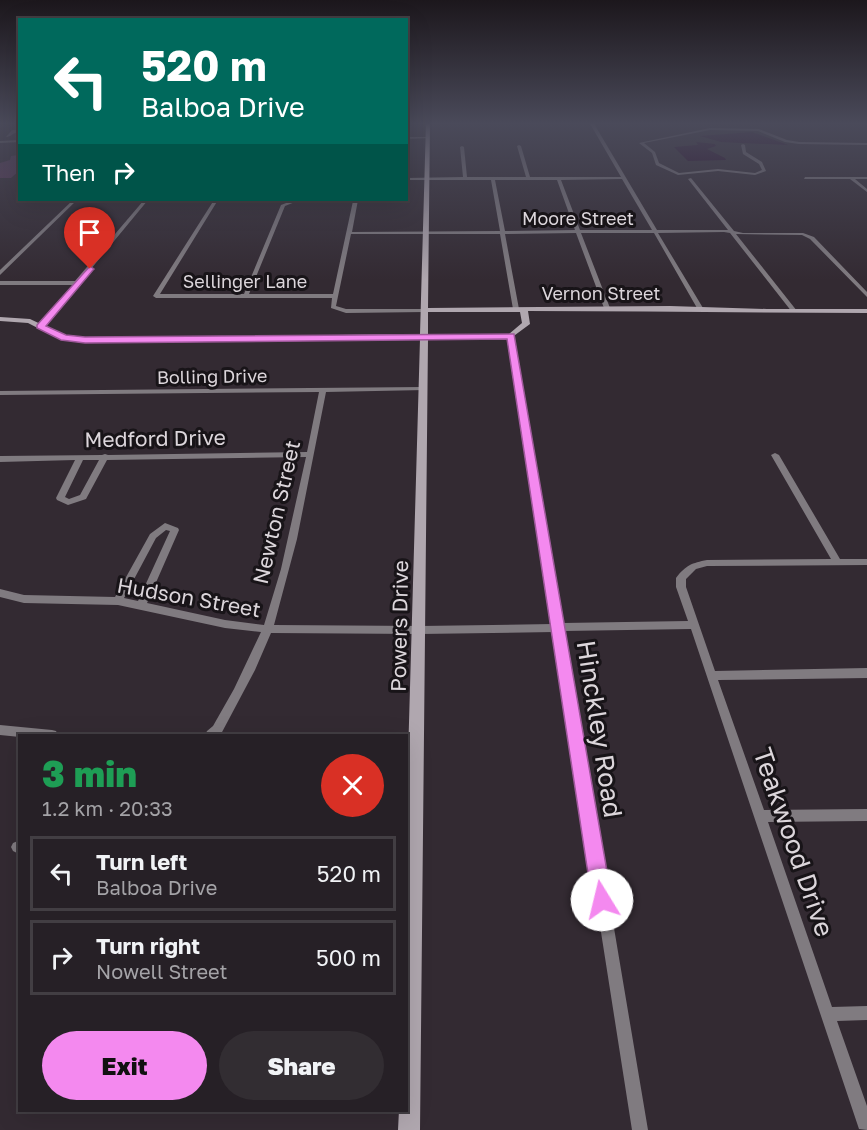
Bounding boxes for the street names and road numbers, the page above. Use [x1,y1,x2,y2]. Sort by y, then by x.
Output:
street label: Moore Street [522,207,634,229]
street label: Sellinger Lane [183,270,307,292]
street label: Vernon Street [541,282,661,304]
street label: Bolling Drive [157,364,267,388]
street label: Medford Drive [84,424,226,452]
street label: Newton Street [247,438,305,586]
street label: Powers Drive [385,560,413,692]
street label: Hudson Street [115,572,263,622]
street label: Hinckley Road [571,638,629,820]
street label: Teakwood Drive [747,744,841,940]

